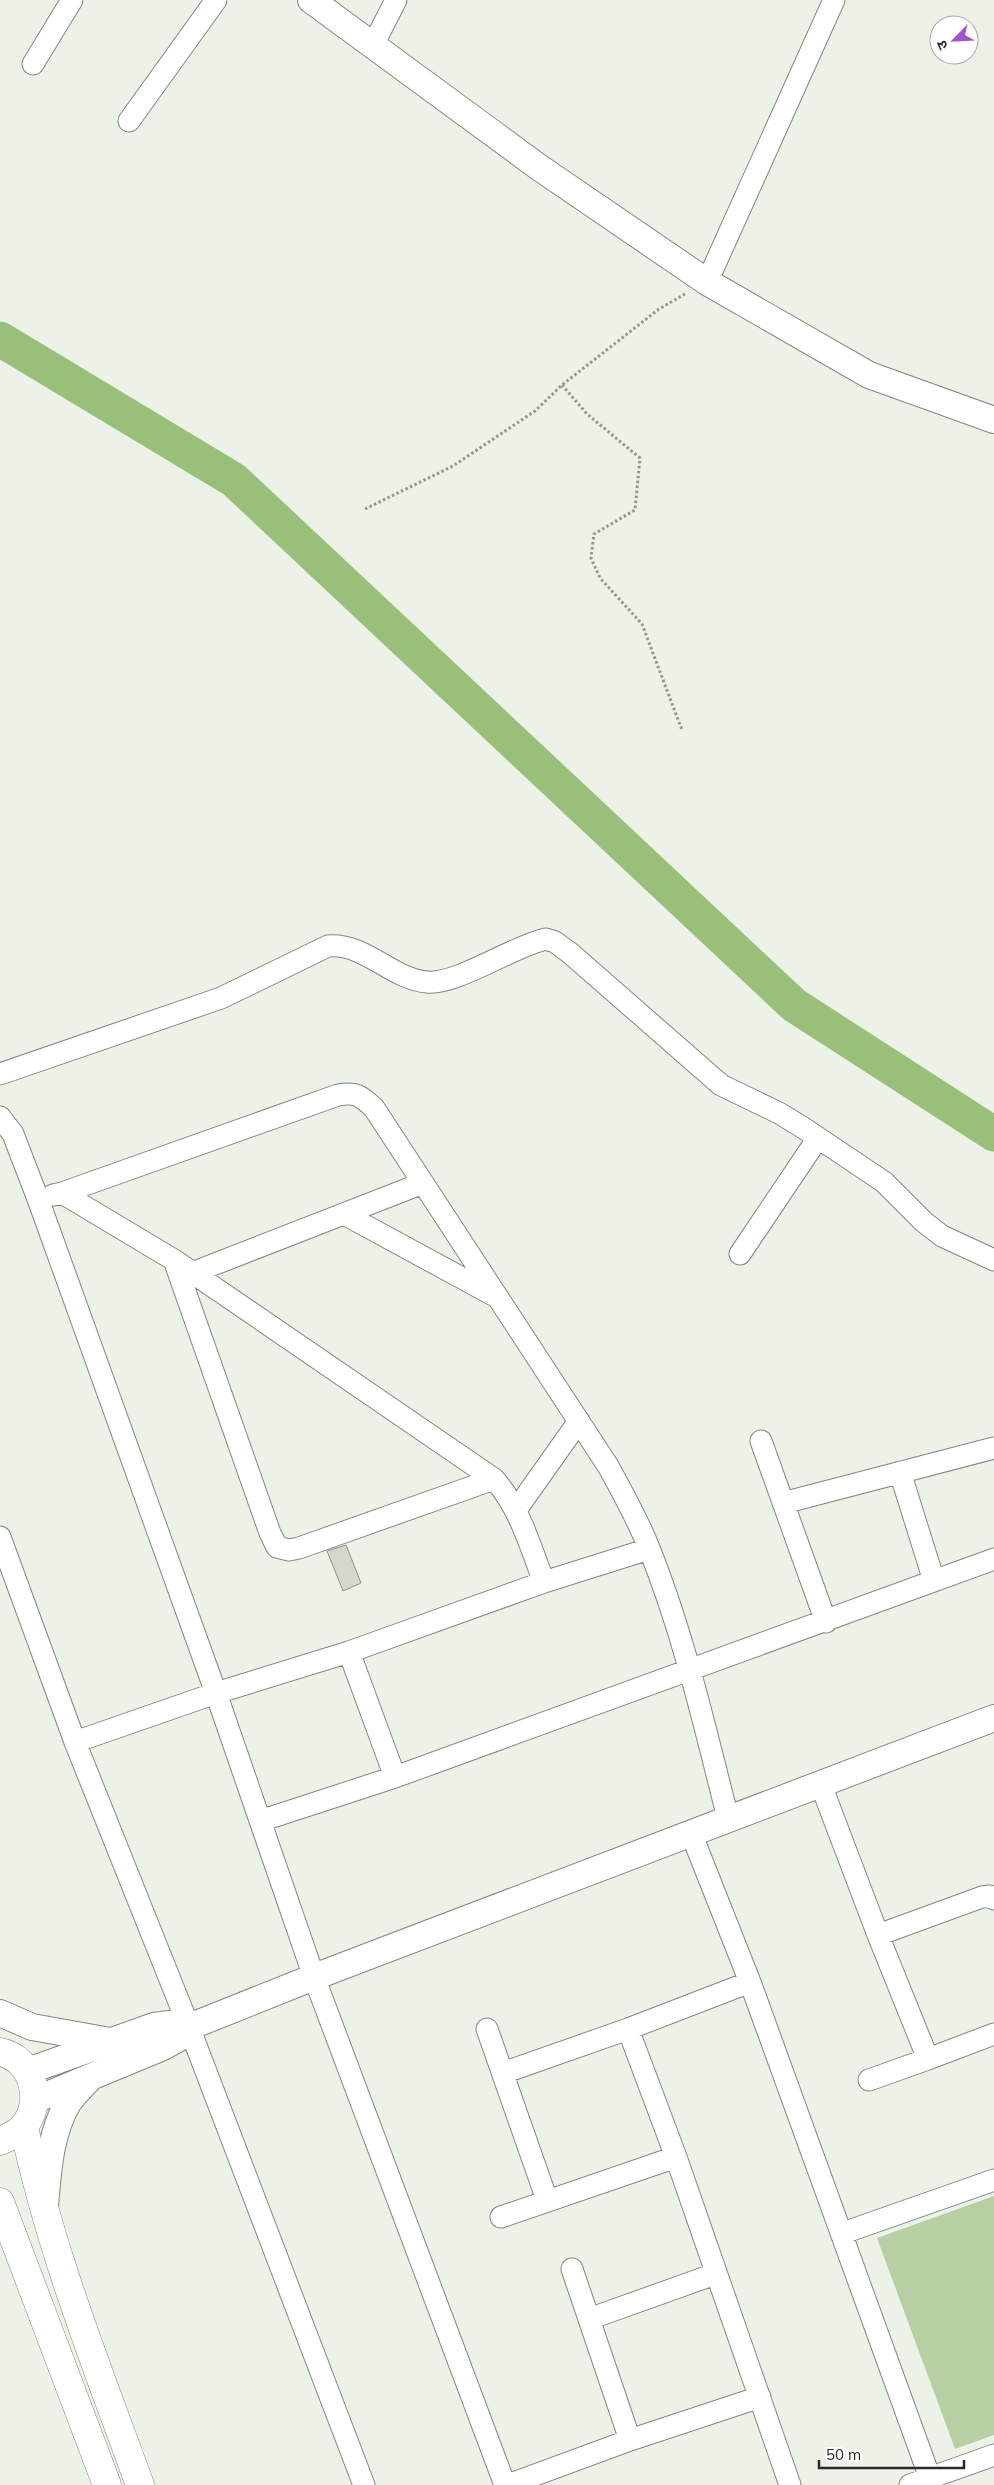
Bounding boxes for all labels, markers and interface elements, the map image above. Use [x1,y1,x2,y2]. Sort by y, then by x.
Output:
north arrow [929,15,979,65]
text: उ [932,37,952,53]
scale bar [819,2438,964,2470]
text: 50 m [826,2445,861,2464]

